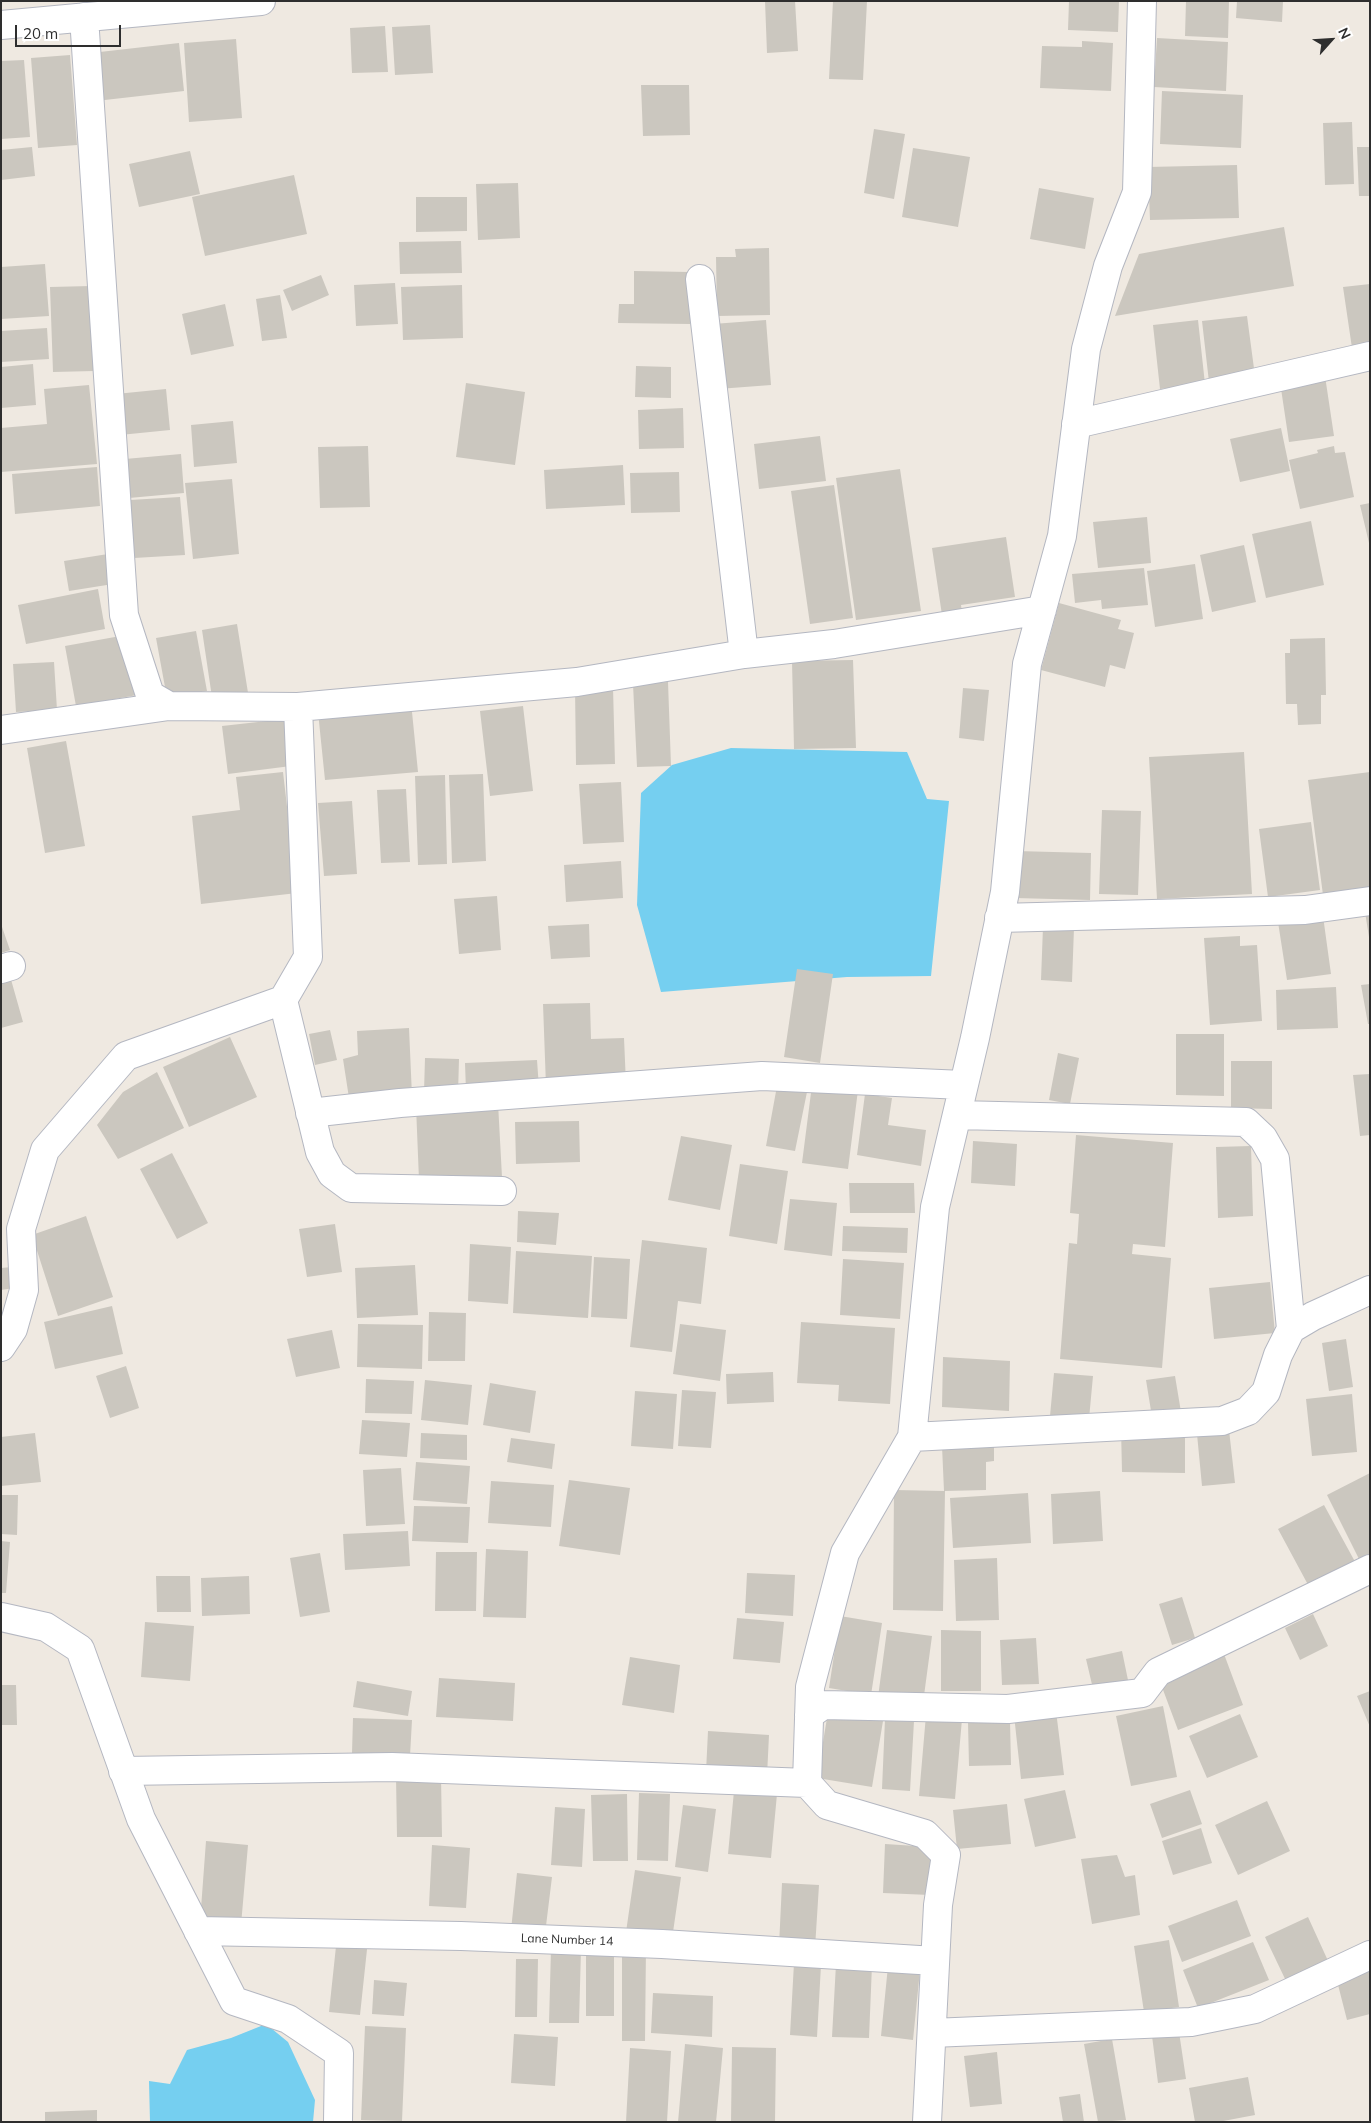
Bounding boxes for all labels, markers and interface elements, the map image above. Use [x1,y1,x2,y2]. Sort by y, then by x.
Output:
scale bar [18,15,124,47]
north arrow [1306,15,1356,65]
text: 20 m [23,24,58,43]
text: N [1334,25,1355,42]
street label: Lane Number 14 [521,1931,613,1949]

